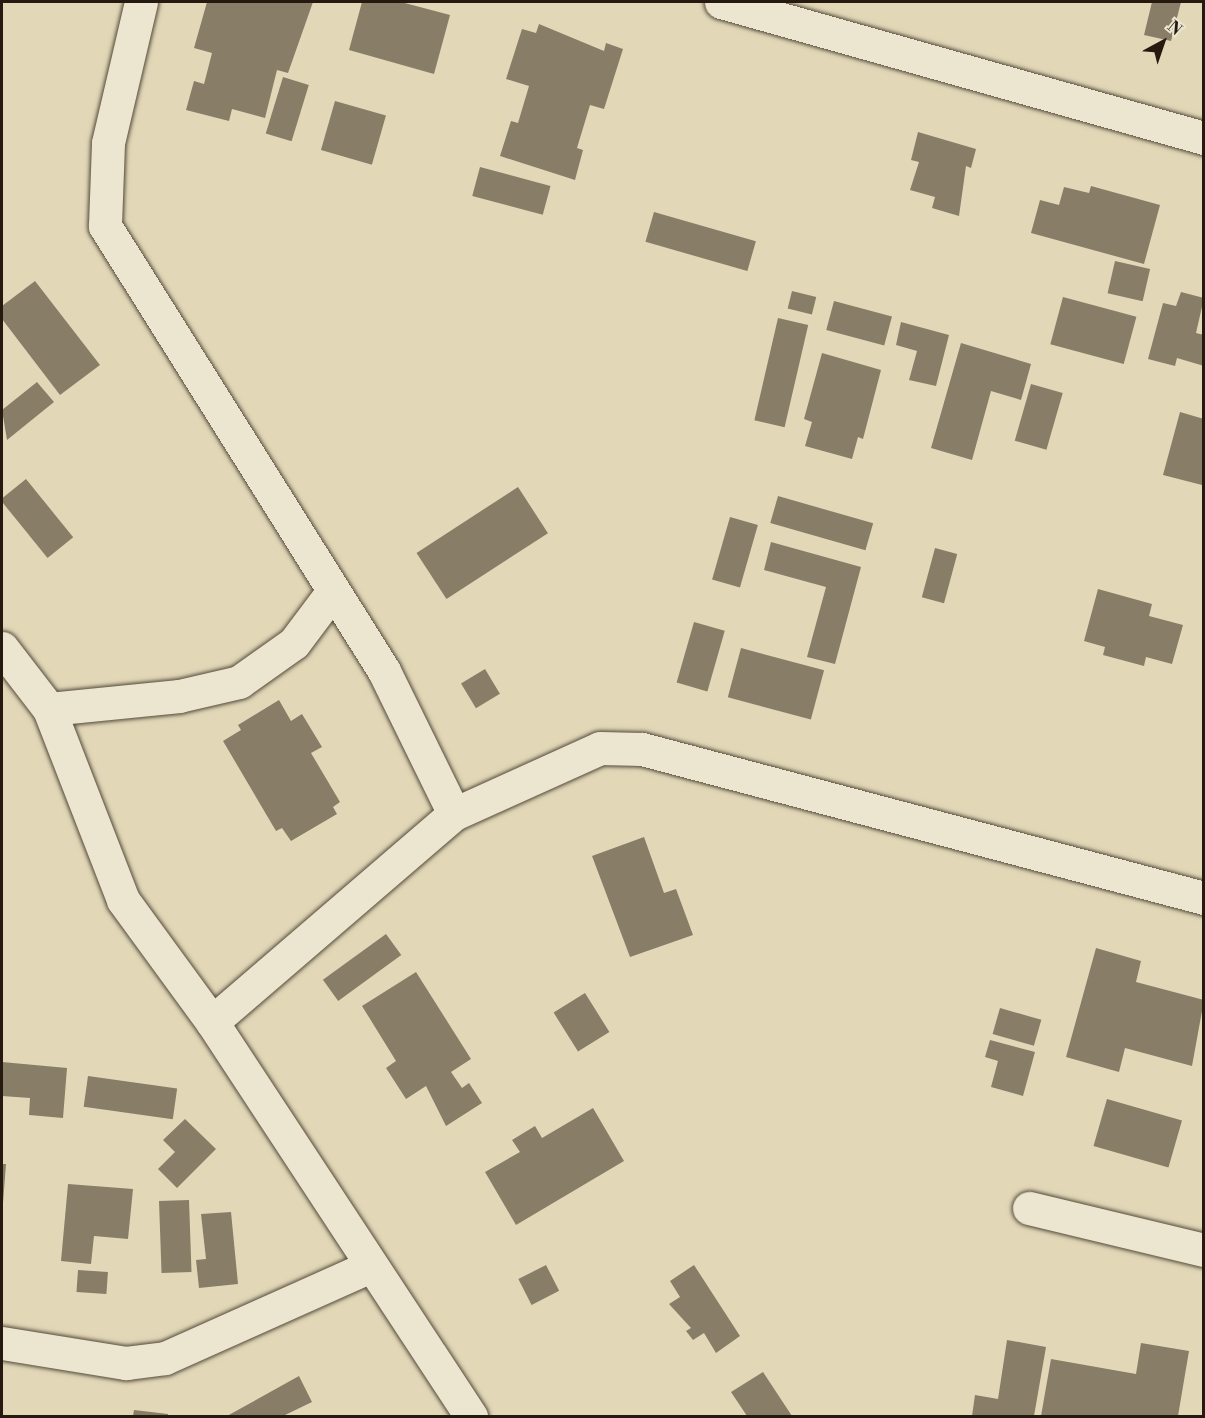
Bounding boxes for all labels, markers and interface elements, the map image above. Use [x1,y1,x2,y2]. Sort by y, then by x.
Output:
north arrow [1133,12,1193,72]
text: N [1163,16,1186,40]

